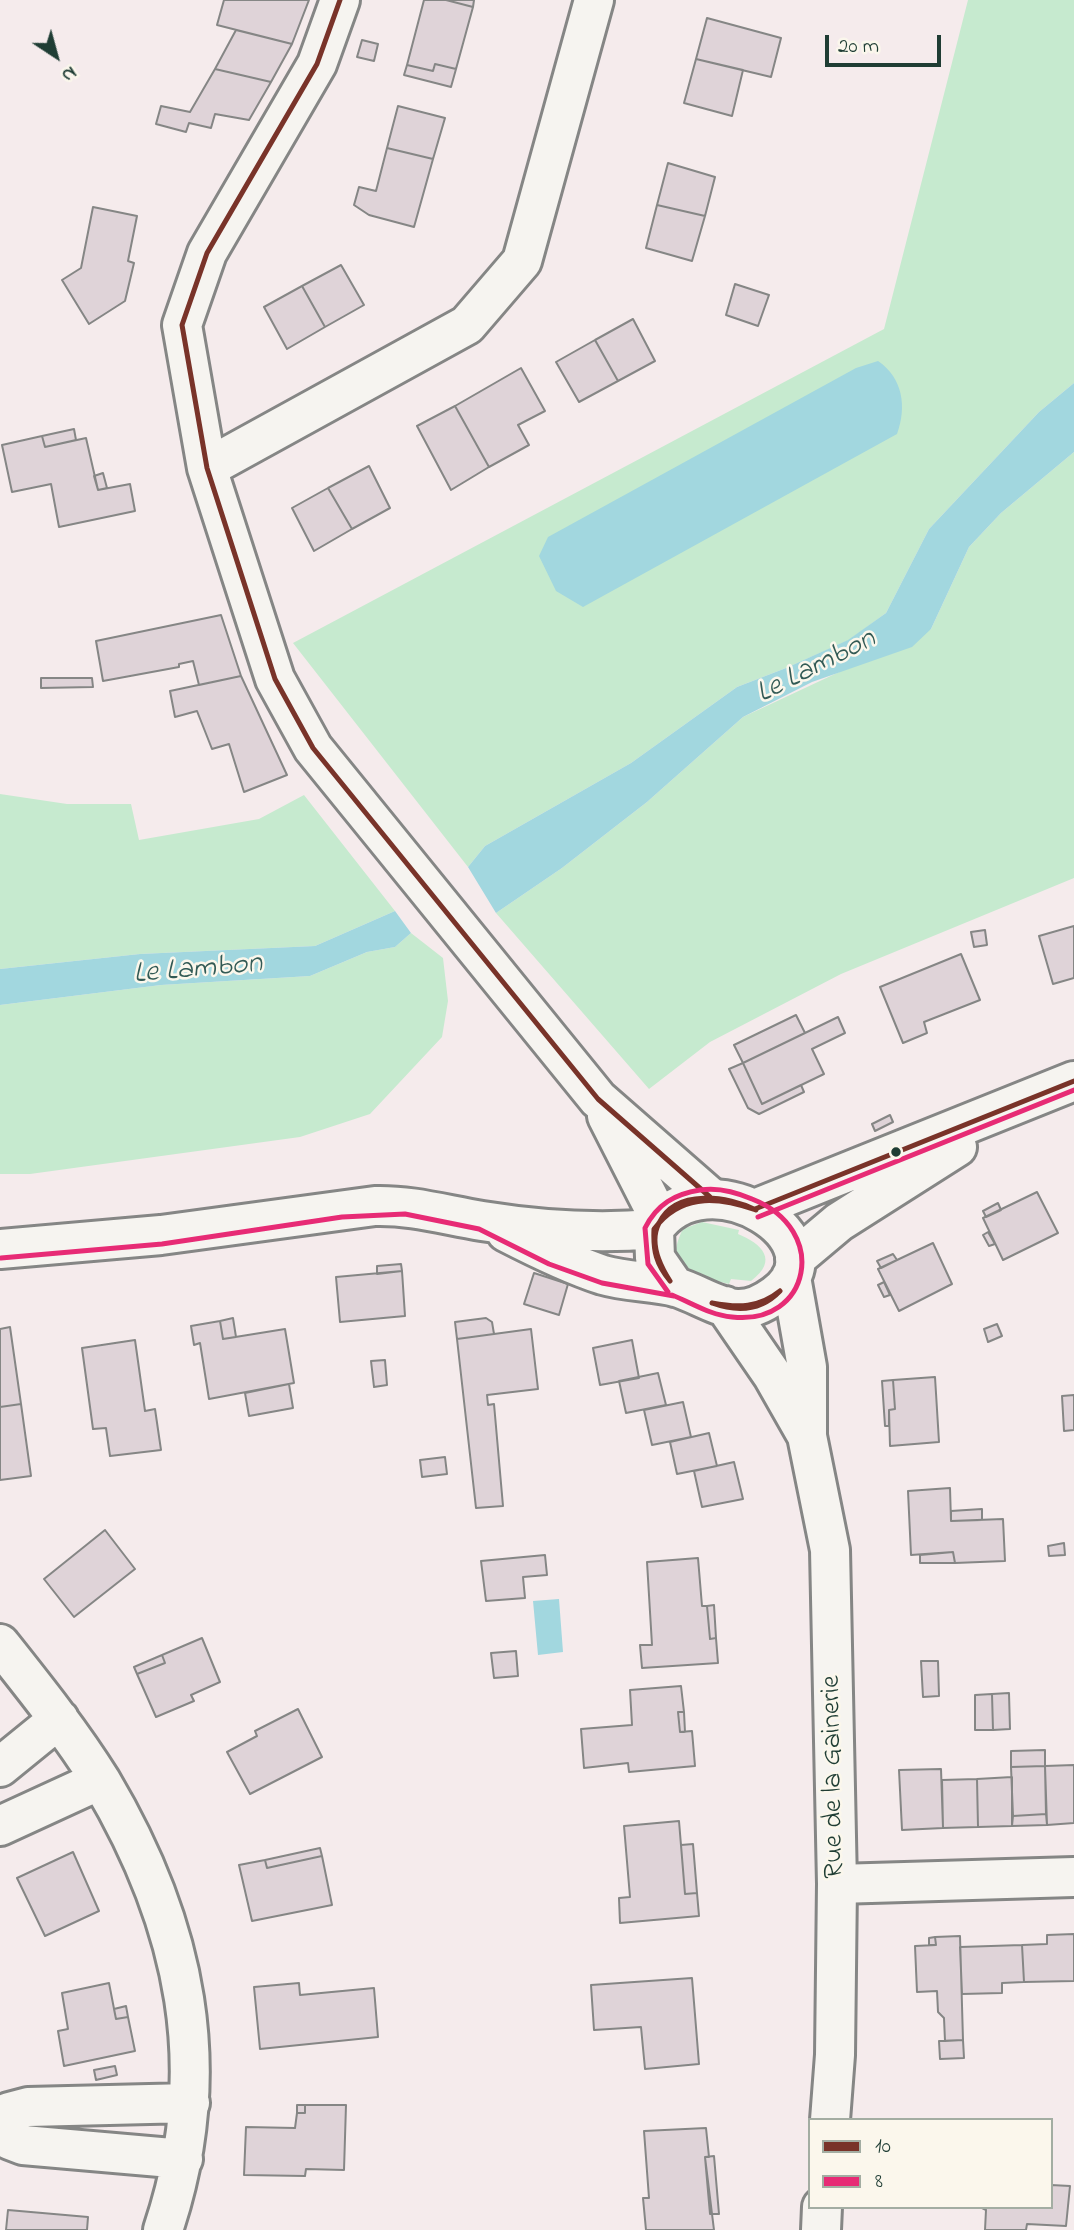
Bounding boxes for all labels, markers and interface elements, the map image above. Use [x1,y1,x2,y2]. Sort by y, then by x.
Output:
north arrow [21,21,91,91]
scale bar [829,21,944,65]
text: 20 m [838,32,879,62]
text: N [56,59,82,88]
water label: Le Lambon [751,623,883,713]
water label: Le Lambon [132,947,264,995]
unlabelled marker [889,1145,903,1159]
street label: Rue de la Gainerie [816,1675,854,1879]
legend [808,2118,1053,2209]
text: 10 [875,2132,891,2162]
text: 8 [875,2167,883,2197]

